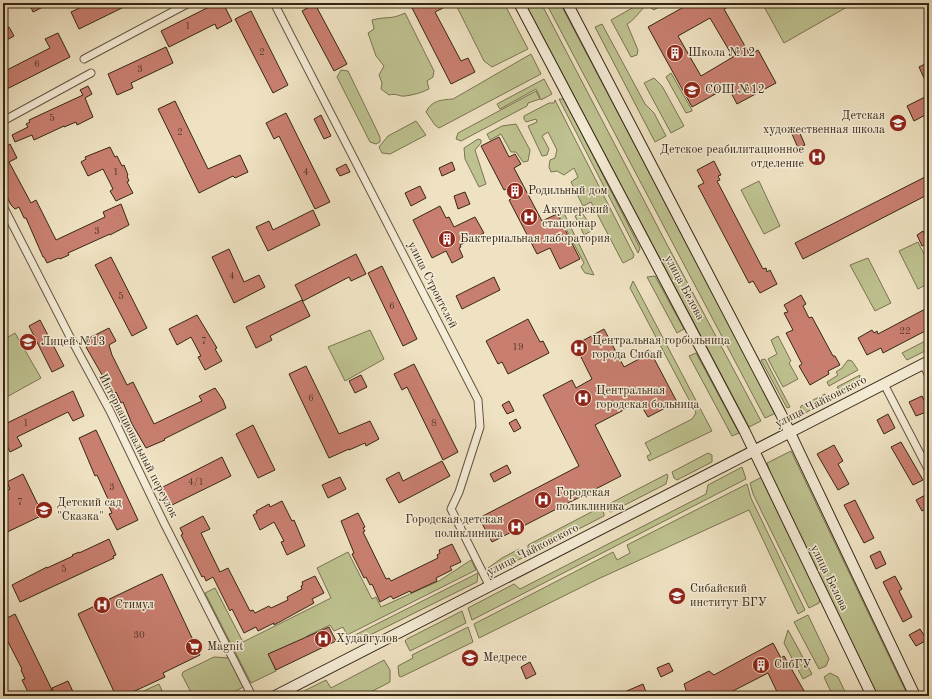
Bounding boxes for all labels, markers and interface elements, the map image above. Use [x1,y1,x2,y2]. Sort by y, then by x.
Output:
house number: 1 [185,21,191,31]
building icon: Школа №12 [665,43,685,63]
house number: 2 [259,47,265,57]
place label: Школа №12 [688,47,755,59]
house number: 6 [34,59,40,69]
house number: 3 [137,64,143,74]
school or university icon: СОШ №12 [682,80,702,100]
place label: СОШ №12 [705,84,765,96]
place label: Детская художественная школа [763,110,885,136]
house number: 5 [49,113,55,123]
school or university icon: Детская художественная школа [888,113,908,133]
house number: 2 [177,127,183,137]
place label: Детское реабилитационное отделение [660,144,804,170]
hospital icon: Детское реабилитационное отделение [807,147,827,167]
house number: 1 [113,167,119,177]
house number: 4 [303,167,309,177]
building icon: Родильный дом [505,181,525,201]
place label: Родильный дом [528,185,608,197]
place label: Акушерский стационар [542,204,609,230]
hospital icon: Акушерский стационар [519,207,539,227]
house number: 3 [94,226,100,236]
building icon: Бактериальная лаборатория [437,229,457,249]
place label: Бактериальная лаборатория [460,233,610,245]
street label: улица Строителей [405,240,459,330]
street label: улица Белова [662,254,706,323]
house number: 4 [229,271,235,281]
house number: 5 [118,291,124,301]
house number: 6 [389,301,395,311]
house number: 22 [899,326,911,336]
school or university icon: Лицей №13 [18,332,38,352]
place label: Центральная горбольница города Сибай [592,335,730,361]
place label: Лицей №13 [41,336,105,348]
house number: 7 [201,336,207,346]
hospital icon: Центральная горбольница города Сибай [569,338,589,358]
house number: 19 [512,342,524,352]
street label: Интернациональный переулок [96,372,180,520]
street label: улица Чайковского [773,374,869,430]
place label: Центральная городская больница [596,385,700,411]
hospital icon: Центральная городская больница [573,388,593,408]
house number: 6 [308,393,314,403]
house number: 1 [23,418,29,428]
house number: 8 [431,418,437,428]
house number: 4/1 [188,477,204,487]
house number: 3 [109,482,115,492]
place label: Городская поликлиника [556,487,625,513]
hospital icon: Городская поликлиника [533,490,553,510]
house number: 7 [17,497,23,507]
place label: Детский сад "Сказка" [57,497,122,523]
school or university icon: Детский сад "Сказка" [34,500,54,520]
place label: Городская детская поликлиника [405,514,503,540]
hospital icon: Городская детская поликлиника [506,517,526,537]
street label: улица Чайковского [485,522,581,578]
street label: улица Белова [808,543,850,613]
house number: 5 [61,564,67,574]
place label: Сибайский институт БГУ [690,583,767,609]
school or university icon: Сибайский институт БГУ [667,586,687,606]
hospital icon: Стимул [92,595,112,615]
place label: Стимул [115,599,154,611]
hospital icon: Худайгулов [313,629,333,649]
house number: 30 [133,630,145,640]
place label: Худайгулов [336,633,398,645]
supermarket icon: Magnit [184,637,204,657]
place label: Magnit [207,641,243,653]
school or university icon: Медресе [460,648,480,668]
place label: Медресе [483,652,527,664]
building icon: СибГУ [751,655,771,675]
place label: СибГУ [774,659,812,671]

